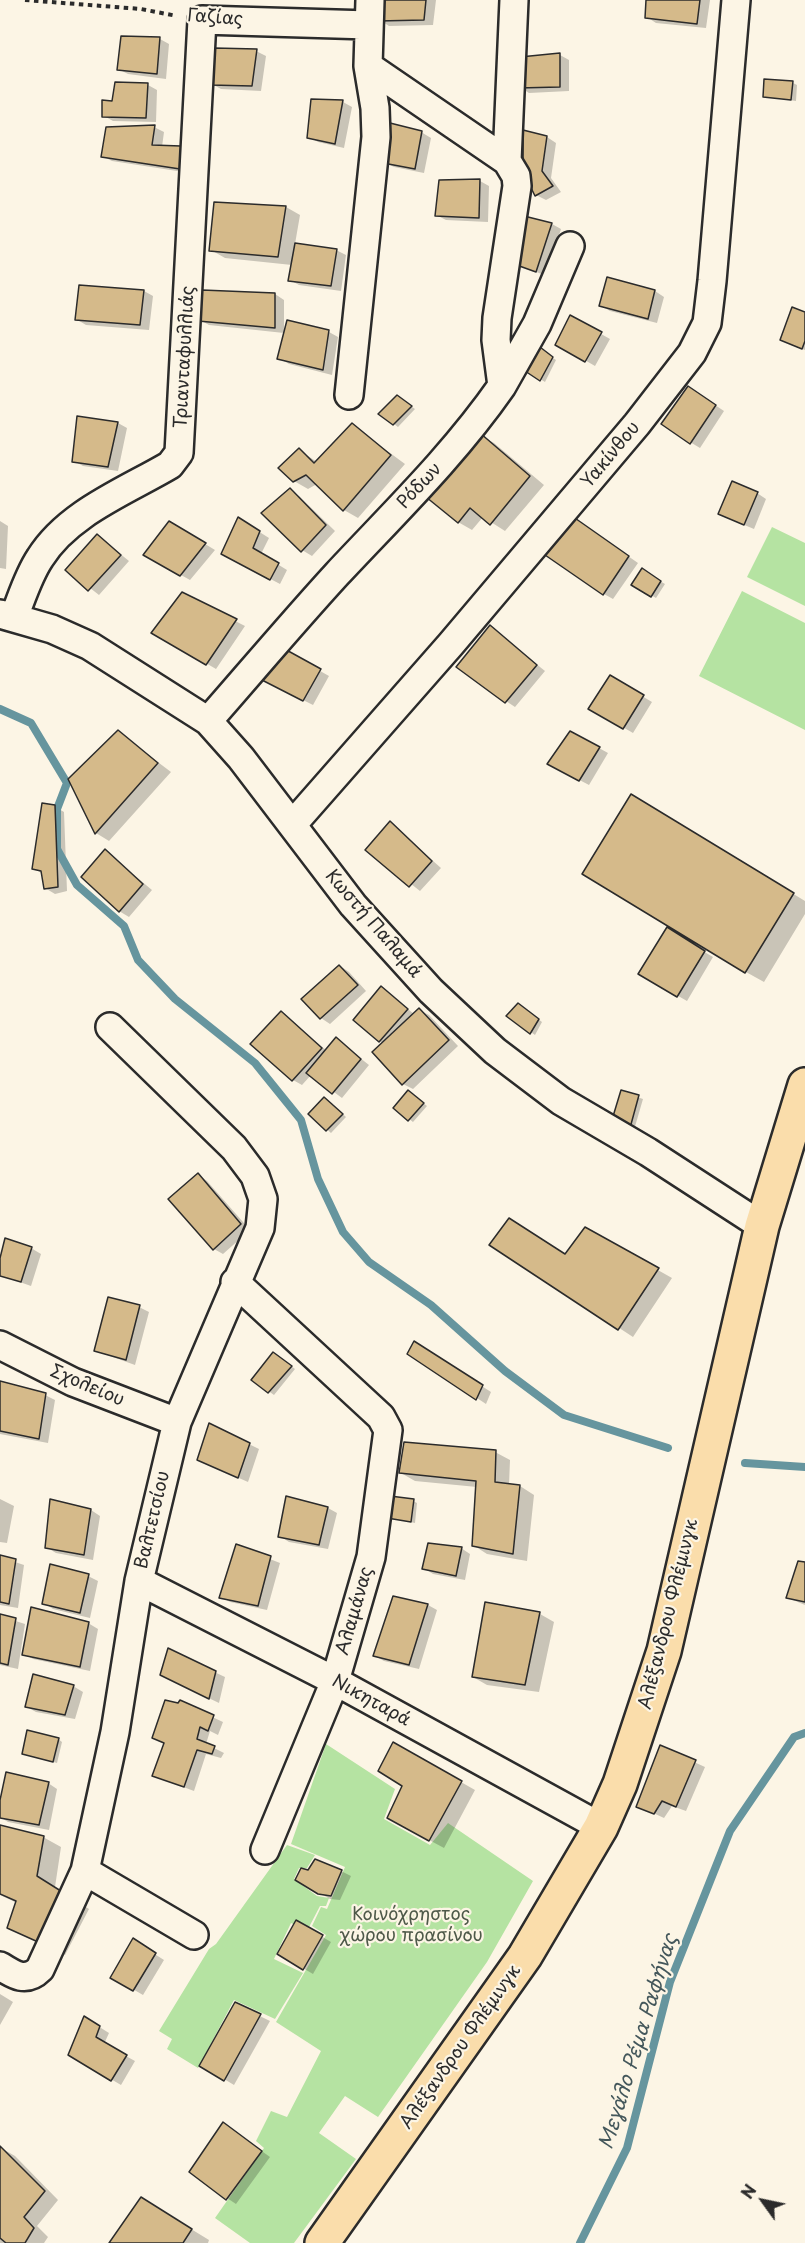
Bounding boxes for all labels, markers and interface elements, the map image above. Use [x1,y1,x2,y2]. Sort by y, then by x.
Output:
street label: Γαζίας [186,5,244,31]
street label: Τριανταφυλλιάς [170,285,200,429]
street label: Υακίνθου [577,418,645,492]
street label: Ρόδων [393,459,447,513]
street label: Κωστή Παλαμά [320,865,426,983]
street label: Σχολείου [47,1361,127,1411]
street label: Βαλτετσίου [131,1469,175,1571]
street label: Αλέξανδρου Φλέμινγκ [635,1516,703,1712]
street label: Αλαμάνας [332,1564,378,1658]
street label: Νικηταρά [328,1671,414,1731]
park label: Κοινόχρηστος χώρου πρασίνου [339,1904,483,1946]
water label: Μεγάλο Ρέμα Ραφήνας [595,1932,683,2152]
street label: Αλέξανδρου Φλέμινγκ [396,1961,526,2133]
north arrow [733,2171,793,2231]
text: N [734,2179,761,2203]

